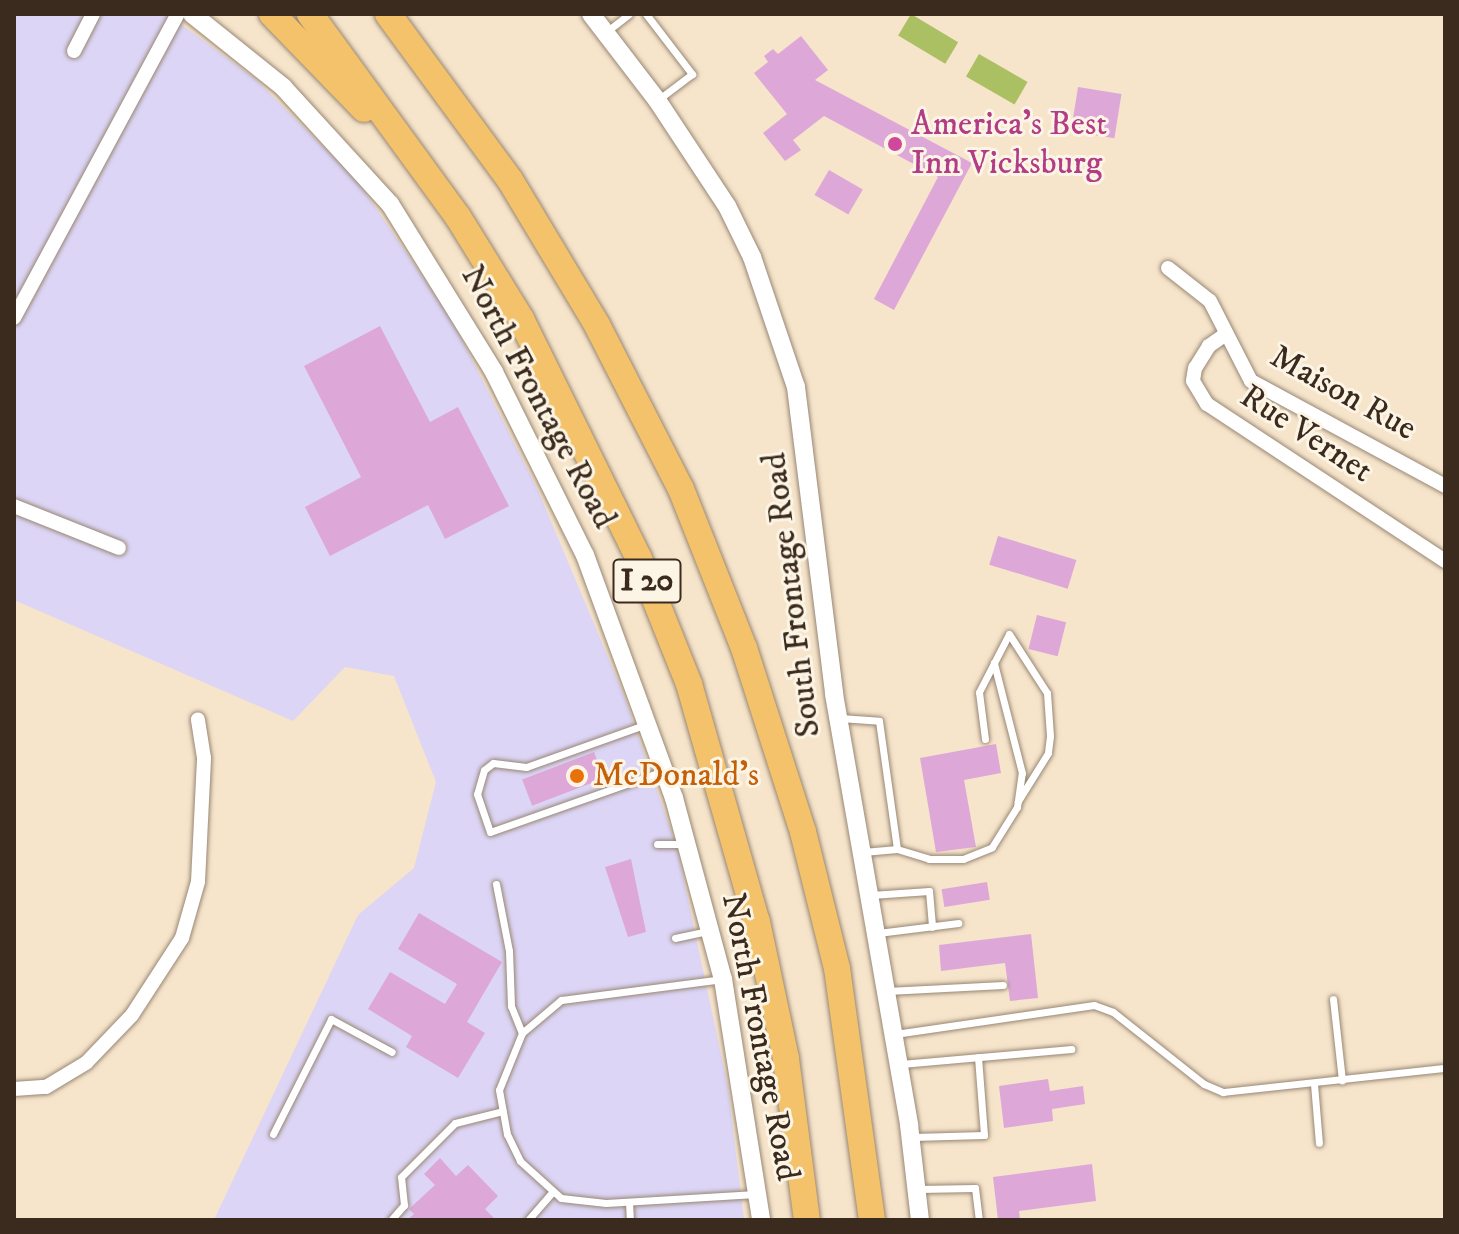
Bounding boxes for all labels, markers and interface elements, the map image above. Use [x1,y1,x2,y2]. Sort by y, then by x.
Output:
place label: America’s Best Inn Vicksburg [911,104,1107,184]
marker: America’s Best Inn Vicksburg [886,135,904,153]
street label: North Frontage Road [451,259,625,535]
street label: Maison Rue [1263,336,1423,450]
street label: Rue Vernet [1232,376,1380,492]
street label: South Frontage Road [754,450,830,740]
road number: I 20 [611,553,683,609]
place label: McDonald's [593,756,759,796]
marker: McDonald's [568,767,586,785]
street label: North Frontage Road [712,890,808,1184]

